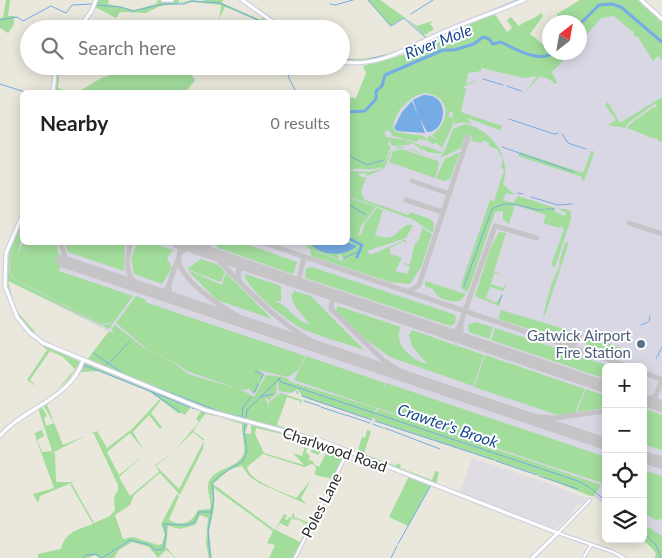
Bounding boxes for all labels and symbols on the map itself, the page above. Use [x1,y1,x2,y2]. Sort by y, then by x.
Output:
north arrow [542,15,587,60]
water label: River Mole [402,19,474,62]
place label: Gatwick Airport Fire Station [527,326,632,361]
marker: Gatwick Airport Fire Station [635,338,647,350]
water label: Crawter's Brook [395,399,501,451]
street label: Charlwood Road [281,423,389,475]
street label: Poles Lane [297,469,345,540]

